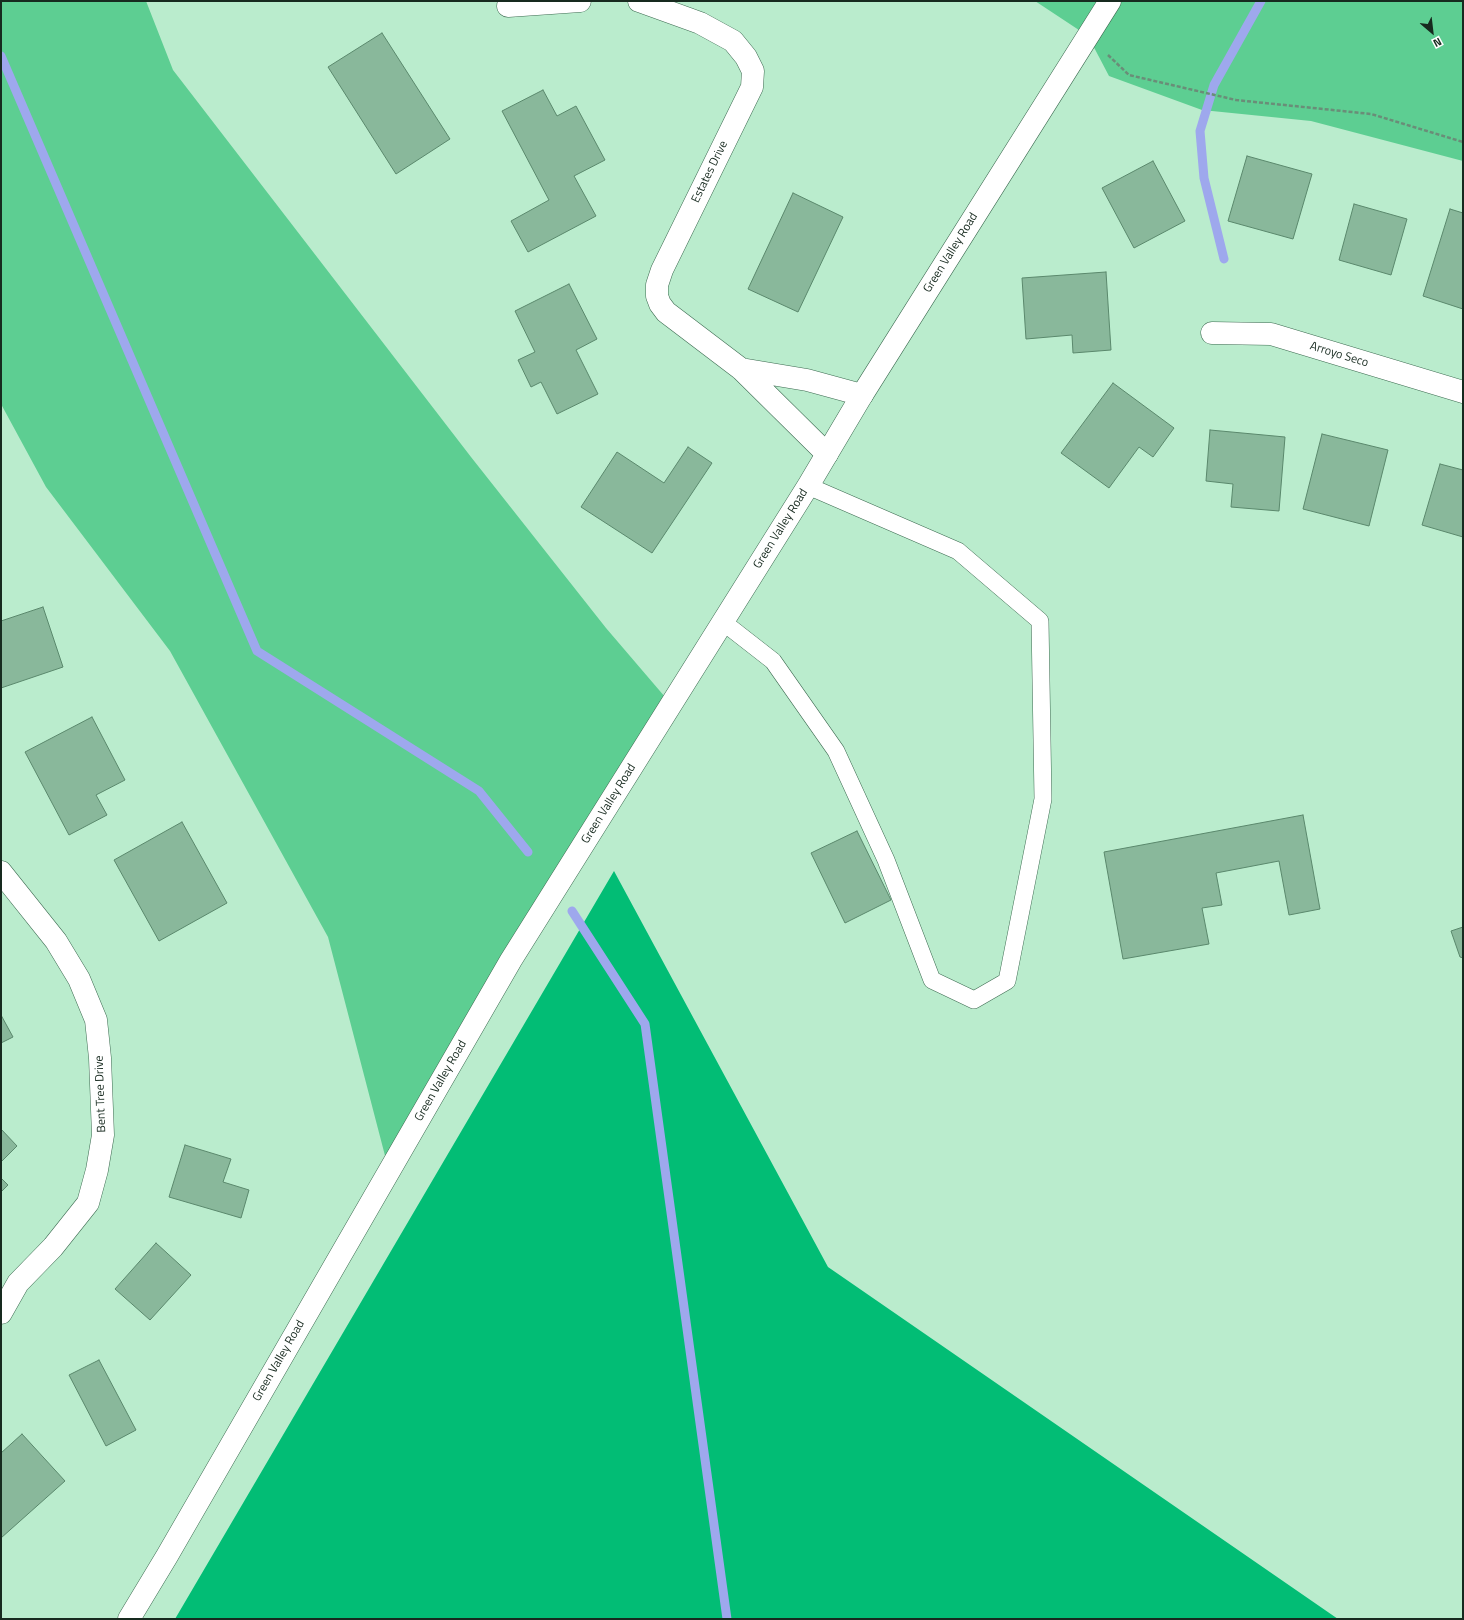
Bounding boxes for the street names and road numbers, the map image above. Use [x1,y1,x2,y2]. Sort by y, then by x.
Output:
street label: Estates Drive [689,139,731,205]
street label: Green Valley Road [921,211,981,295]
street label: Arroyo Seco [1308,339,1370,371]
street label: Green Valley Road [751,487,811,571]
street label: Green Valley Road [579,762,639,846]
street label: Green Valley Road [412,1038,470,1124]
street label: Bent Tree Drive [92,1055,110,1133]
street label: Green Valley Road [250,1318,308,1404]

